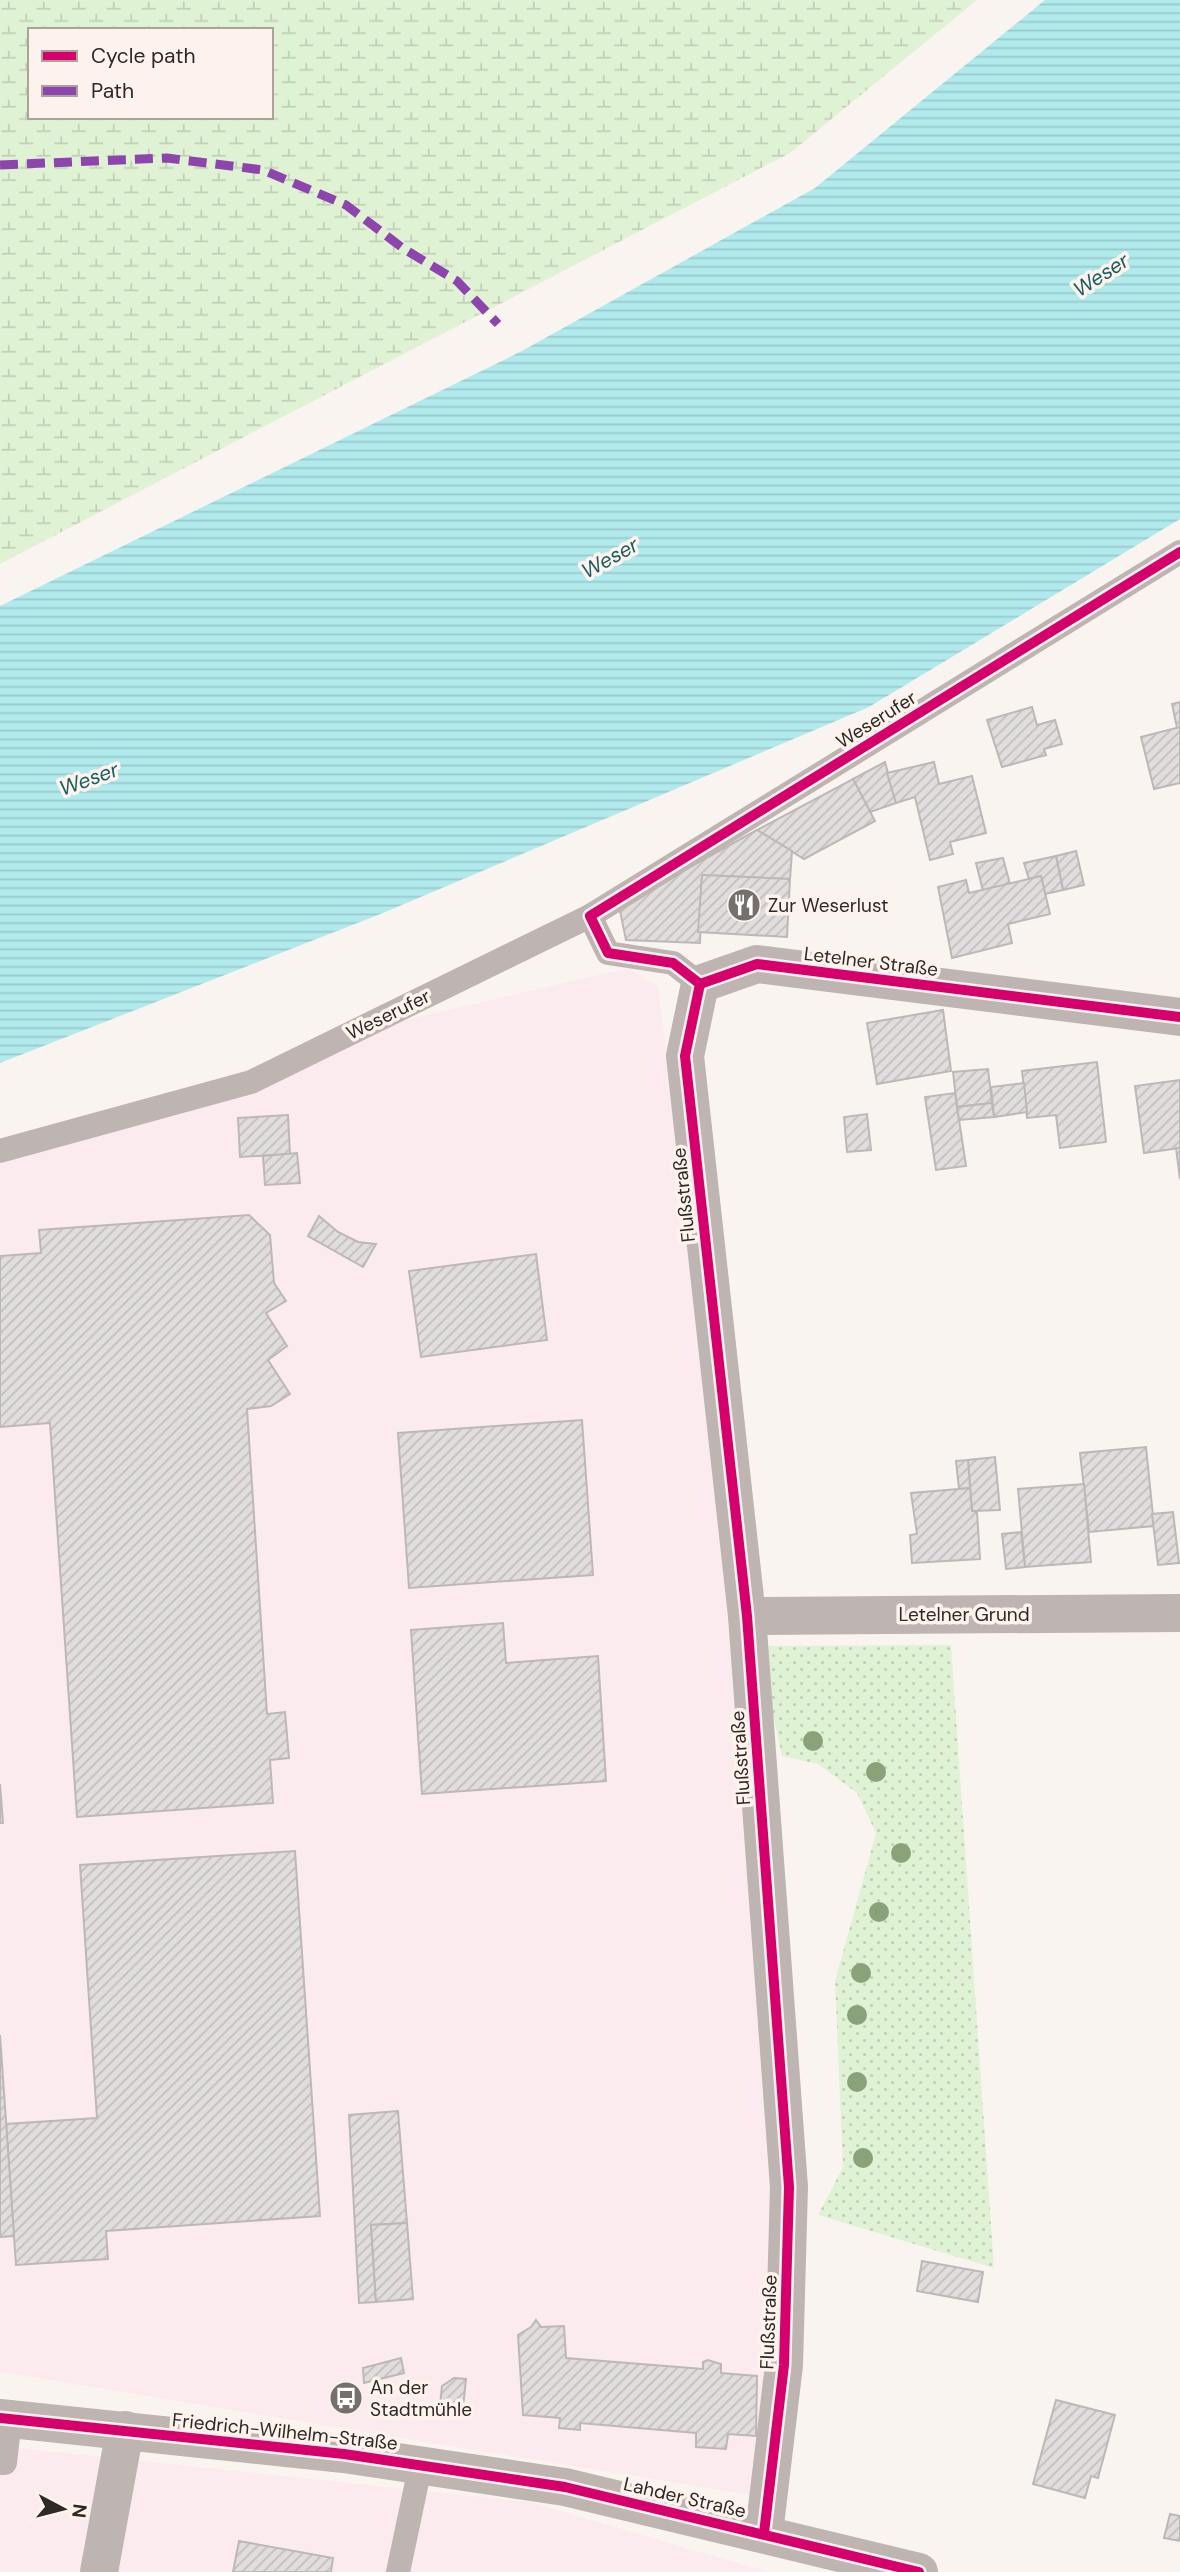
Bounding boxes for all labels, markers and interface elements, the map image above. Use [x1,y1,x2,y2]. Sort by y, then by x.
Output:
legend [28,28,273,119]
text: Cycle path [91,42,196,70]
text: Path [91,77,134,105]
water label: Weser [1068,246,1135,303]
water label: Weser [576,530,645,585]
street label: Weserufer [831,685,921,754]
water label: Weser [55,755,124,803]
restaurant icon: Zur Weserlust [725,886,763,924]
place label: Zur Weserlust [768,893,889,918]
street label: Letelner Straße [802,941,939,982]
street label: Weserufer [342,983,434,1045]
street label: Flußstraße [666,1146,701,1243]
street label: Letelner Grund [898,1602,1030,1627]
street label: Flußstraße [725,1710,756,1806]
street label: Flußstraße [754,2274,783,2370]
place label: An der Stadtmühle [370,2375,472,2422]
bus stop icon: An der Stadtmühle [327,2379,365,2417]
street label: Friedrich-Wilhelm-Straße [171,2407,399,2456]
street label: Lahder Straße [621,2471,749,2524]
north arrow [28,2474,98,2544]
text: N [66,2503,93,2519]

